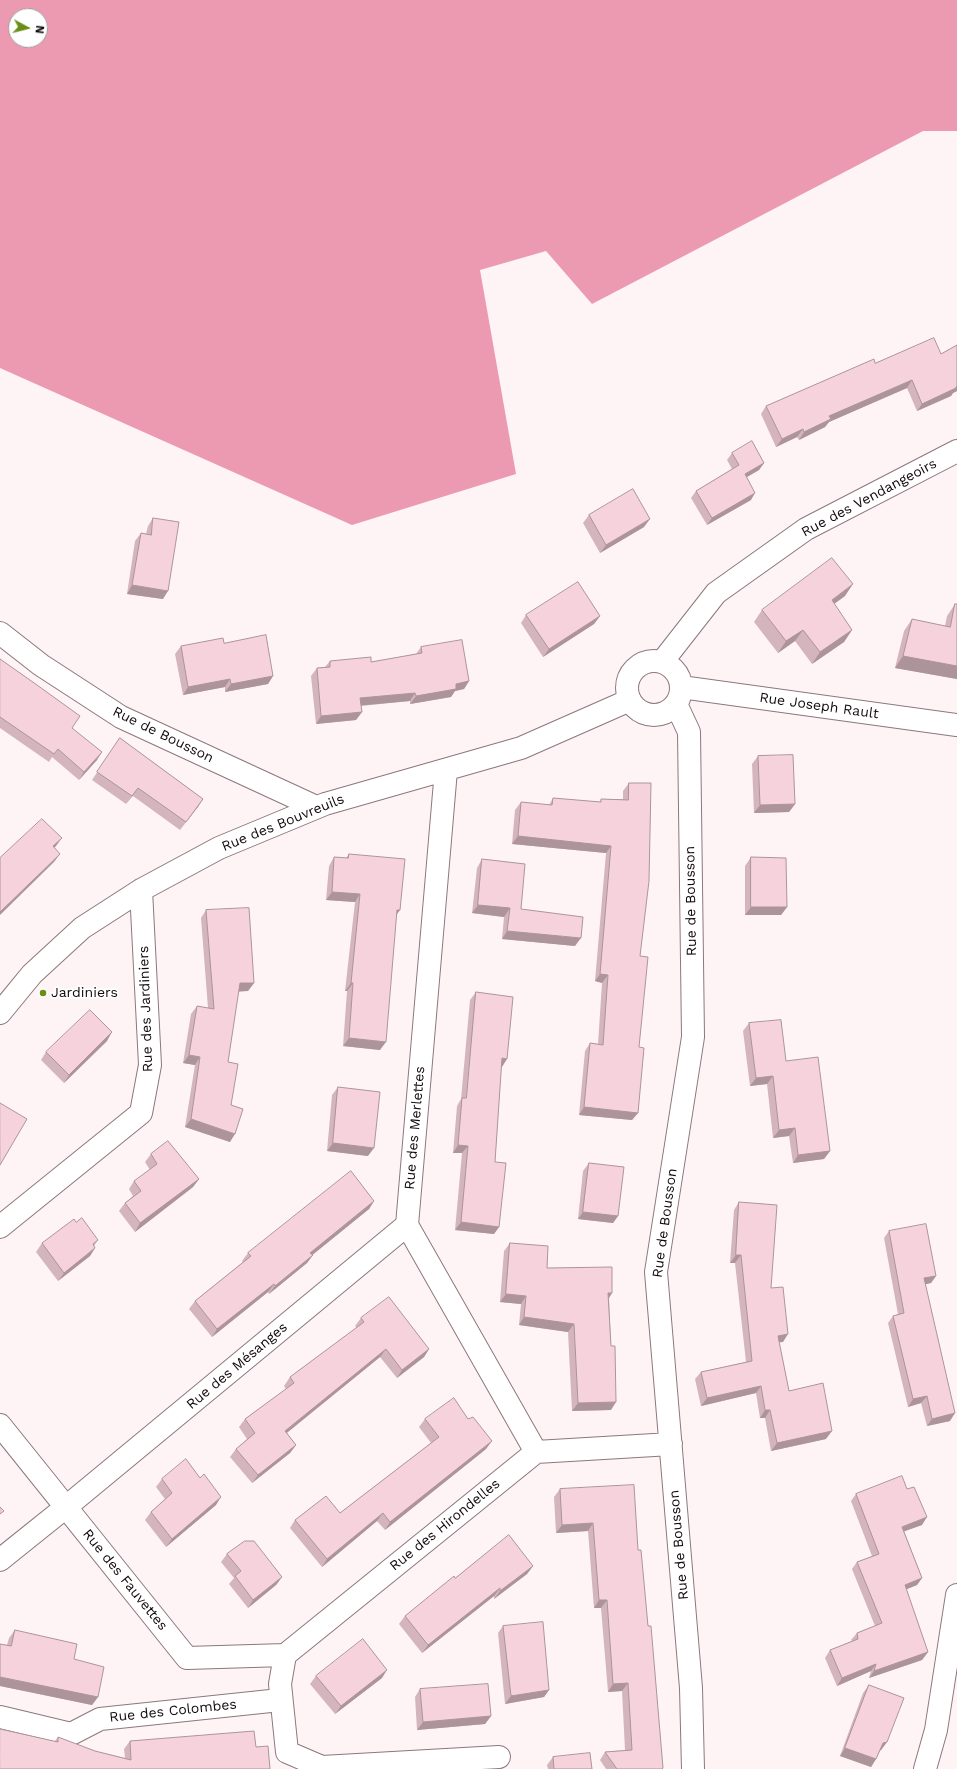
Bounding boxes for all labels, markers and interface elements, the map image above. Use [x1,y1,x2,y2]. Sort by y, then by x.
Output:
north arrow [8,8,48,48]
text: N [32,25,46,34]
street label: Rue des Vendangeoirs [799,455,939,541]
street label: Rue Joseph Rault [758,689,880,723]
street label: Rue de Bousson [110,703,216,767]
street label: Rue des Bouvreuils [219,791,347,855]
street label: Rue de Bousson [682,846,700,956]
street label: Rue des Jardiniers [135,945,157,1073]
place label: Jardiniers [51,985,118,1001]
marker: Jardiniers [38,988,48,998]
street label: Rue des Merlettes [401,1066,429,1190]
street label: Rue de Bousson [649,1167,681,1279]
street label: Rue des Mésanges [183,1319,291,1413]
street label: Rue des Hirondelles [386,1475,504,1575]
street label: Rue de Bousson [666,1489,692,1601]
street label: Rue des Fauvettes [79,1526,171,1634]
street label: Rue des Colombes [109,1696,237,1726]

